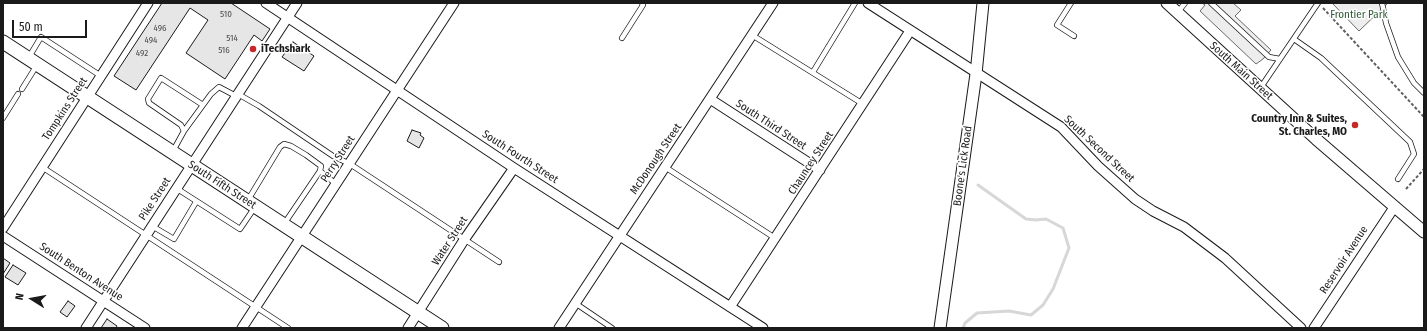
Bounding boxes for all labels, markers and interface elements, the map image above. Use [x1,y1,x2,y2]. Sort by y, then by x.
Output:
park label: Frontier Park [1330,8,1388,22]
house number: 510 [220,9,232,19]
scale bar [14,12,89,38]
text: 50 m [19,20,43,34]
house number: 496 [153,23,167,33]
house number: 514 [226,33,238,43]
house number: 494 [145,35,157,45]
street label: South Main Street [1207,39,1275,103]
place label: iTechshark [261,42,310,56]
marker: iTechshark [248,44,258,54]
house number: 516 [218,45,230,55]
house number: 492 [136,48,148,58]
street label: Tompkins Street [40,75,90,143]
street label: South Third Street [733,97,809,153]
place label: Country Inn & Suites, St. Charles, MO [1251,112,1347,138]
street label: South Second Street [1061,113,1137,185]
marker: Country Inn & Suites, St. Charles, MO [1350,120,1360,130]
street label: McDonough Street [627,121,685,197]
street label: Boone's Lick Road [951,125,975,207]
street label: South Fourth Street [480,128,560,186]
street label: Chauncey Street [786,129,836,197]
street label: Perry Street [318,133,358,185]
street label: South Fifth Street [185,158,259,212]
street label: Pike Street [136,175,174,223]
street label: Water Street [429,214,471,268]
street label: Reservoir Avenue [1317,224,1371,296]
street label: South Benton Avenue [37,240,125,304]
north arrow [12,279,52,319]
text: N [13,292,27,301]

